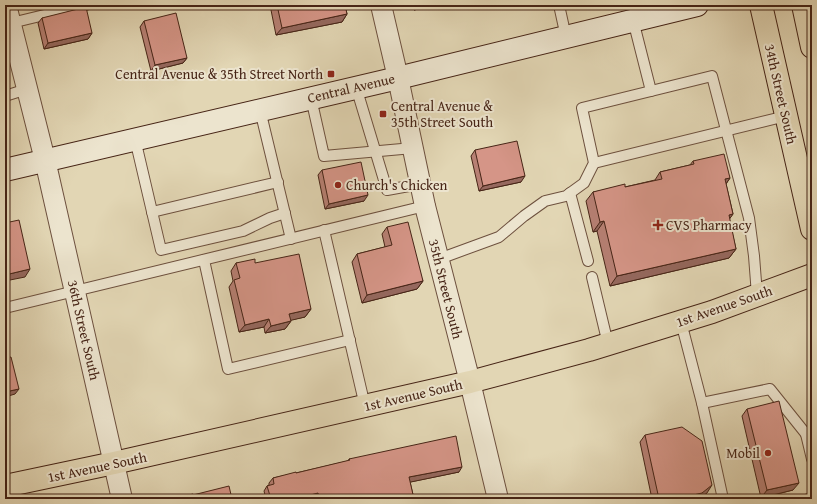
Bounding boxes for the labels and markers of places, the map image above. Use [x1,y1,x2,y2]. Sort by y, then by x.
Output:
place label: Central Avenue & 35th Street North [115,64,323,84]
marker: Central Avenue & 35th Street North [326,69,336,79]
place label: Central Avenue & 35th Street South [391,96,493,132]
marker: Central Avenue & 35th Street South [378,109,388,119]
place label: Church's Chicken [346,175,447,195]
marker: Church's Chicken [333,180,343,190]
place label: CVS Pharmacy [666,215,752,235]
marker: CVS Pharmacy [653,220,663,230]
place label: Mobil [726,443,760,463]
marker: Mobil [763,448,773,458]

